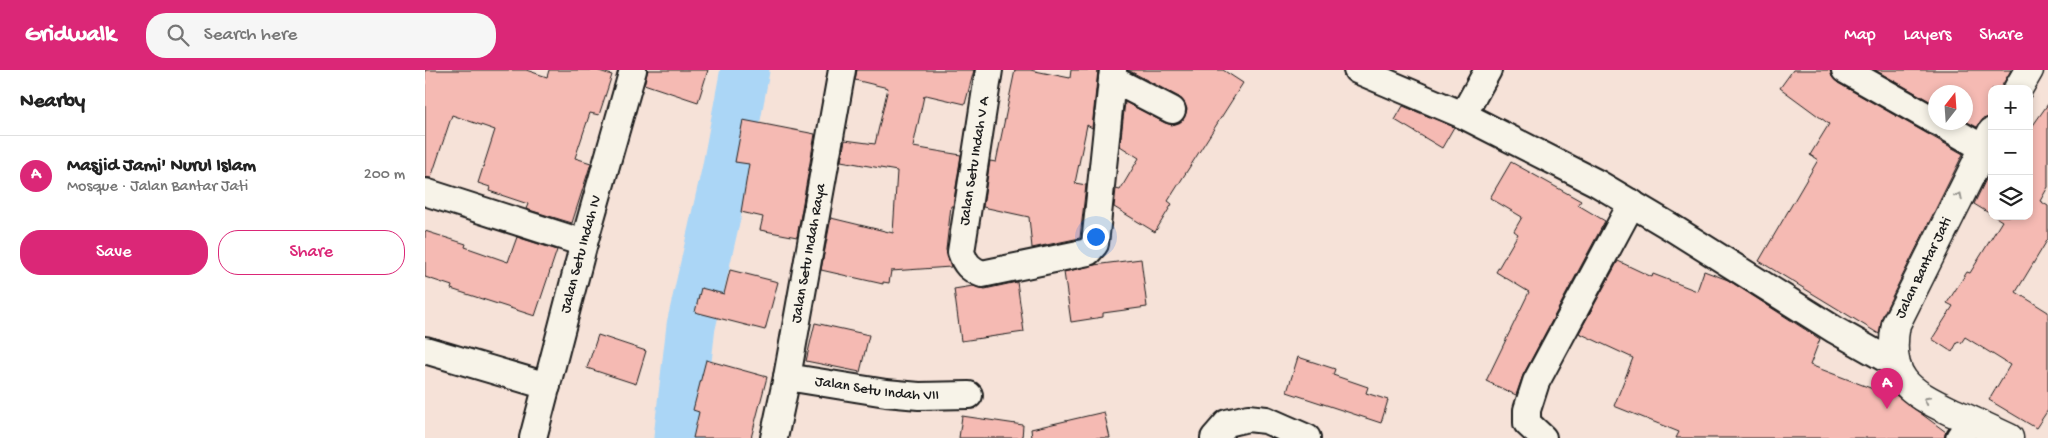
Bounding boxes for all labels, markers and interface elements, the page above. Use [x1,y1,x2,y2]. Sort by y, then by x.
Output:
search box [146,13,496,58]
text: Gridwalk [25,21,116,50]
icon: search [164,21,192,49]
text: Search here [204,24,297,47]
text: Map [1844,25,1876,46]
text: Layers [1904,25,1951,46]
text: Share [1979,25,2023,46]
north arrow [1928,85,1973,130]
map controls [1988,85,2033,220]
button: + [1988,85,2033,130]
text: Nearby [20,90,85,115]
street label: Jalan Setu Indah V A [956,94,994,227]
button: − [1988,130,2033,175]
text: Masjid Jami' Nurul Islam [67,155,256,178]
text: A [31,166,41,185]
text: 200 m [364,166,405,185]
button: layers [1988,175,2033,220]
text: Mosque · Jalan Bantar Jati [67,178,248,197]
street label: Jalan Setu Indah Raya [788,181,831,325]
one-way arrow [1953,192,1963,201]
street label: Jalan Setu Indah IV [557,193,606,315]
street label: Jalan Bantar Jati [1892,214,1956,322]
your location [1083,224,1109,250]
button: Save [20,230,208,275]
button: Share [218,230,405,275]
pin: A [1871,368,1903,409]
street label: Jalan Setu Indah VII [814,373,939,405]
one-way arrow [1923,396,1932,406]

